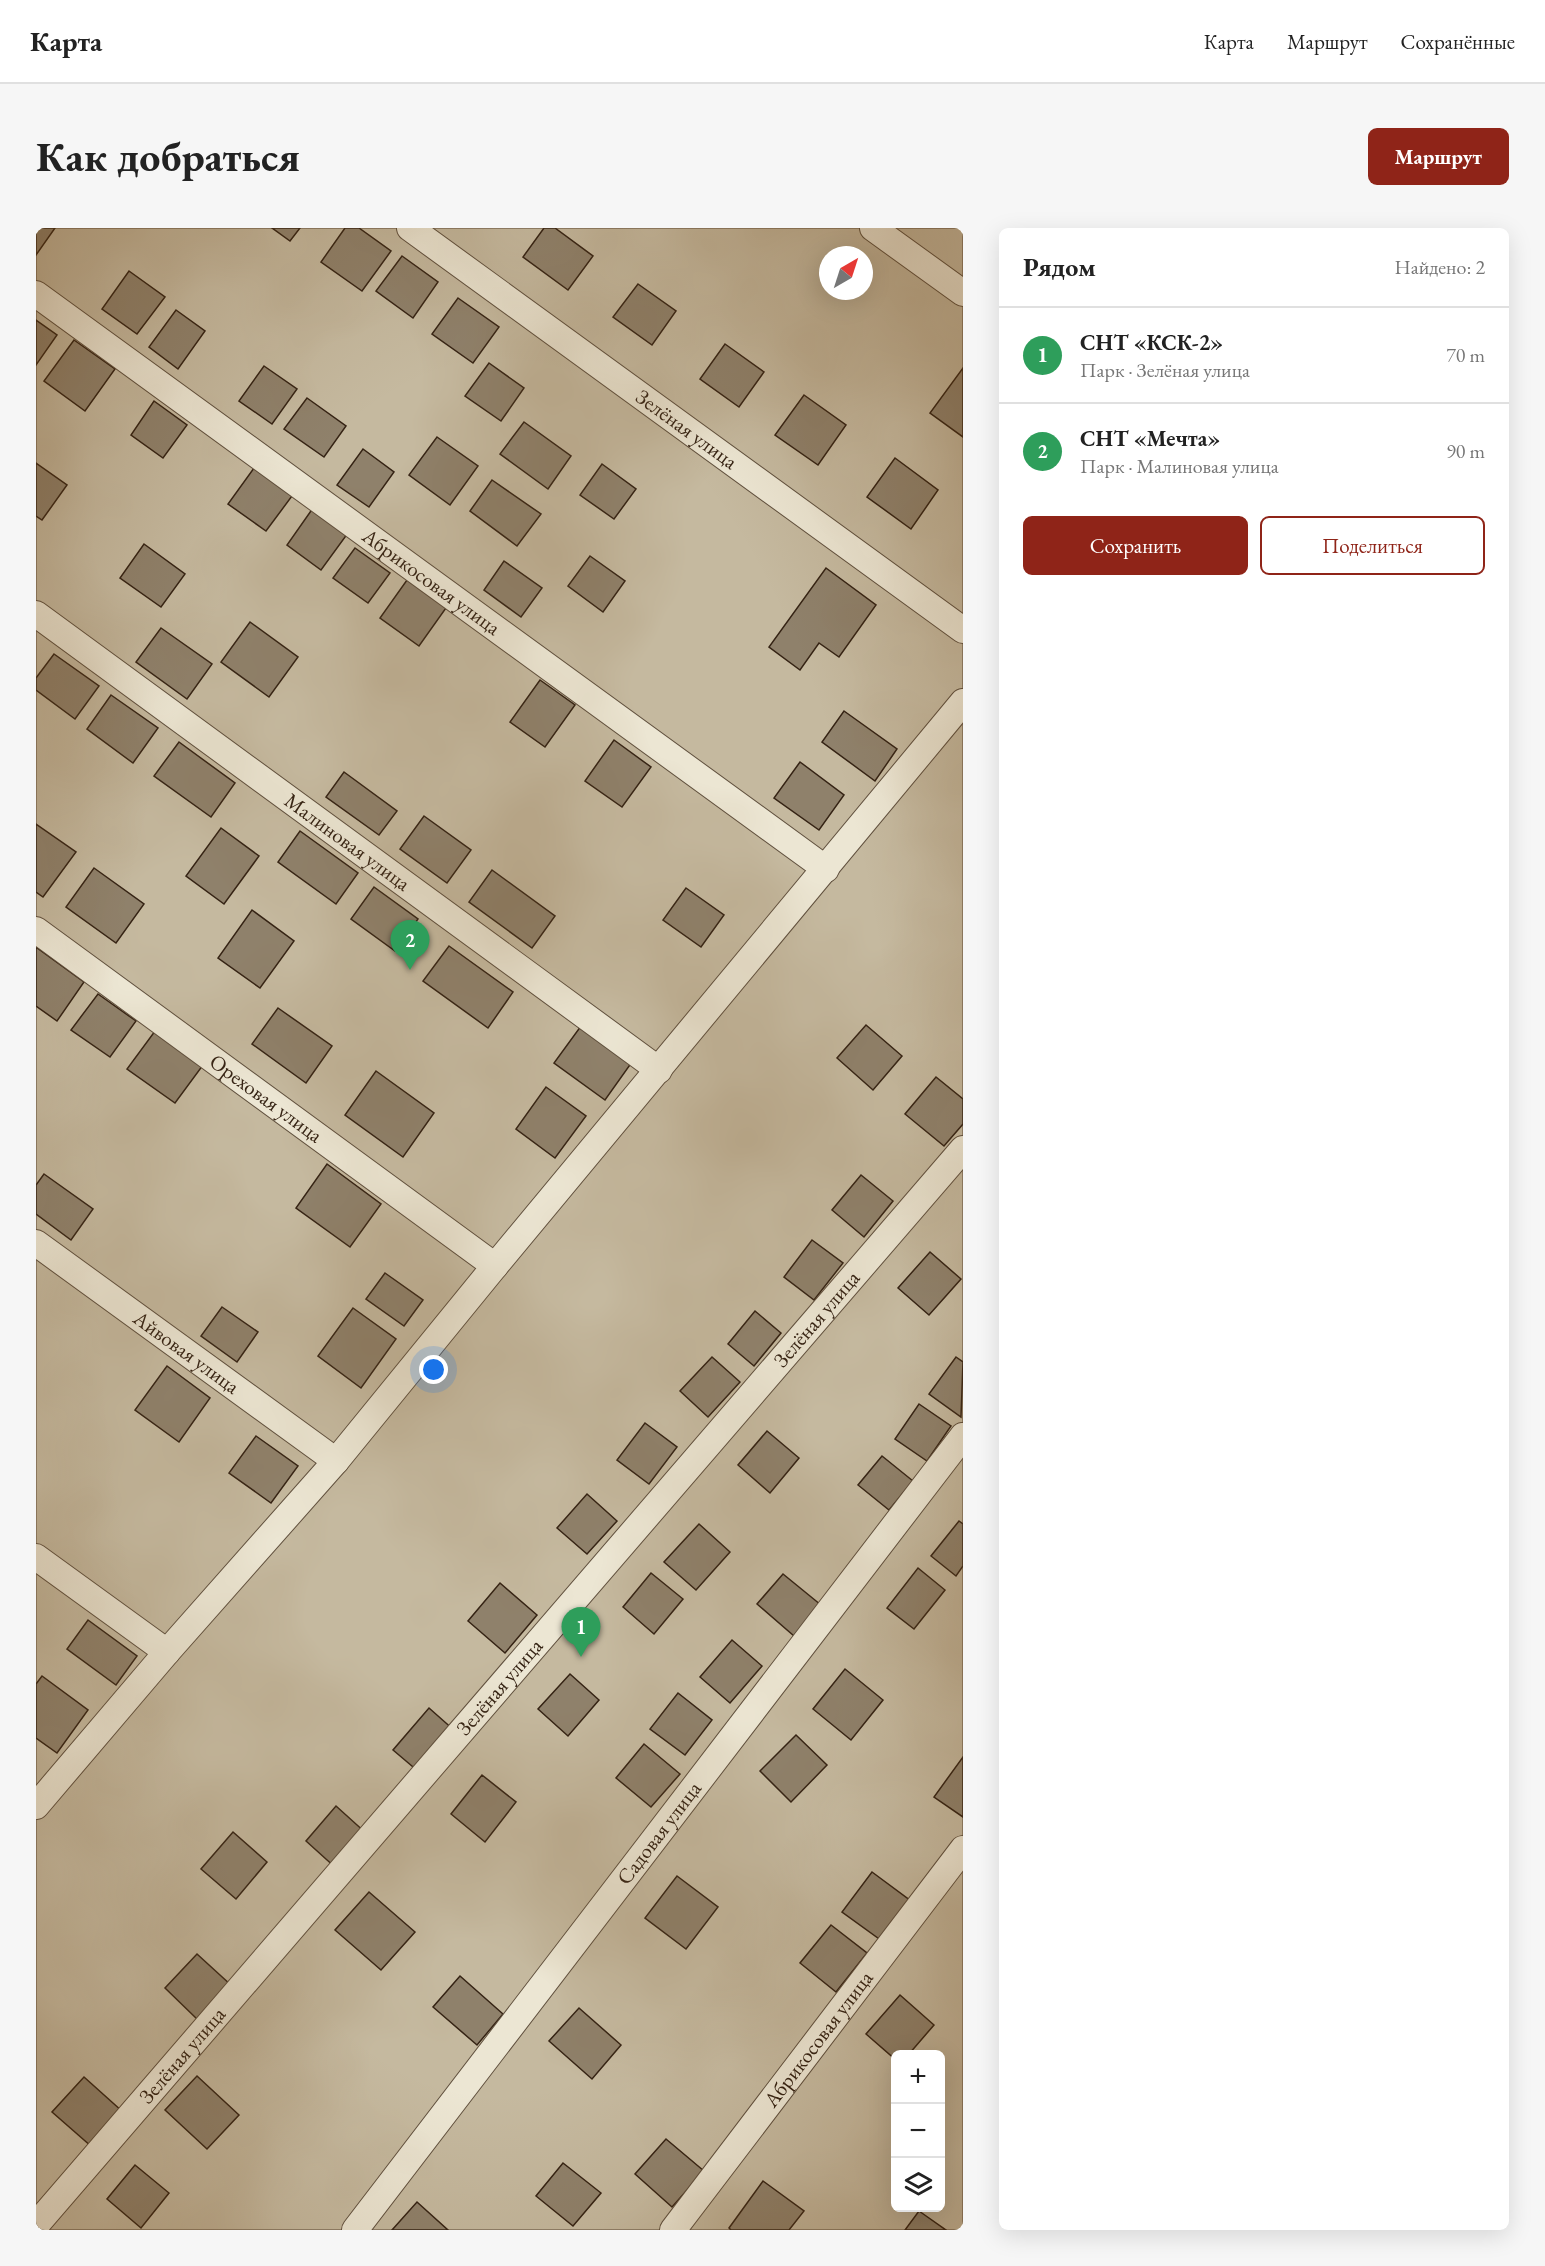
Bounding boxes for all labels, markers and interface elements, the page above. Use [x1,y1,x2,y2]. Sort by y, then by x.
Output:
text: Карта [30,23,102,59]
text: Карта [1204,28,1254,55]
text: Маршрут [1287,28,1368,55]
text: Сохранённые [1401,28,1515,55]
button: Маршрут [1368,128,1509,185]
text: Как добраться [36,129,300,184]
north arrow [819,246,873,300]
text: Рядом [1023,250,1096,284]
text: Найдено: 2 [1394,254,1485,280]
text: СНТ «КСК-2» [1080,328,1223,357]
text: 1 [1037,342,1048,368]
text: 70 m [1446,342,1485,368]
text: Парк · Зелёная улица [1080,357,1250,383]
street label: Зелёная улица [631,383,744,475]
text: СНТ «Мечта» [1080,424,1220,453]
text: 2 [1037,438,1048,464]
text: 90 m [1446,438,1485,464]
text: Парк · Малиновая улица [1080,453,1279,479]
button: Сохранить [1023,516,1248,575]
button: Поделиться [1260,516,1485,575]
street label: Абрикосовая улица [356,521,507,641]
street label: Малиновая улица [280,787,417,897]
pin: 2 [390,920,430,970]
street label: Ореховая улица [204,1048,329,1149]
street label: Зелёная улица [767,1264,866,1373]
street label: Айвовая улица [127,1304,246,1400]
your location [419,1355,448,1384]
pin: 1 [562,1608,600,1657]
street label: Зелёная улица [450,1632,549,1741]
street label: Садовая улица [610,1775,707,1890]
street label: Абрикосовая улица [757,1965,879,2113]
street label: Зелёная улица [133,2001,231,2109]
map controls [891,2050,945,2212]
button: + [891,2050,945,2104]
button: − [891,2104,945,2158]
button: layers [891,2158,945,2212]

